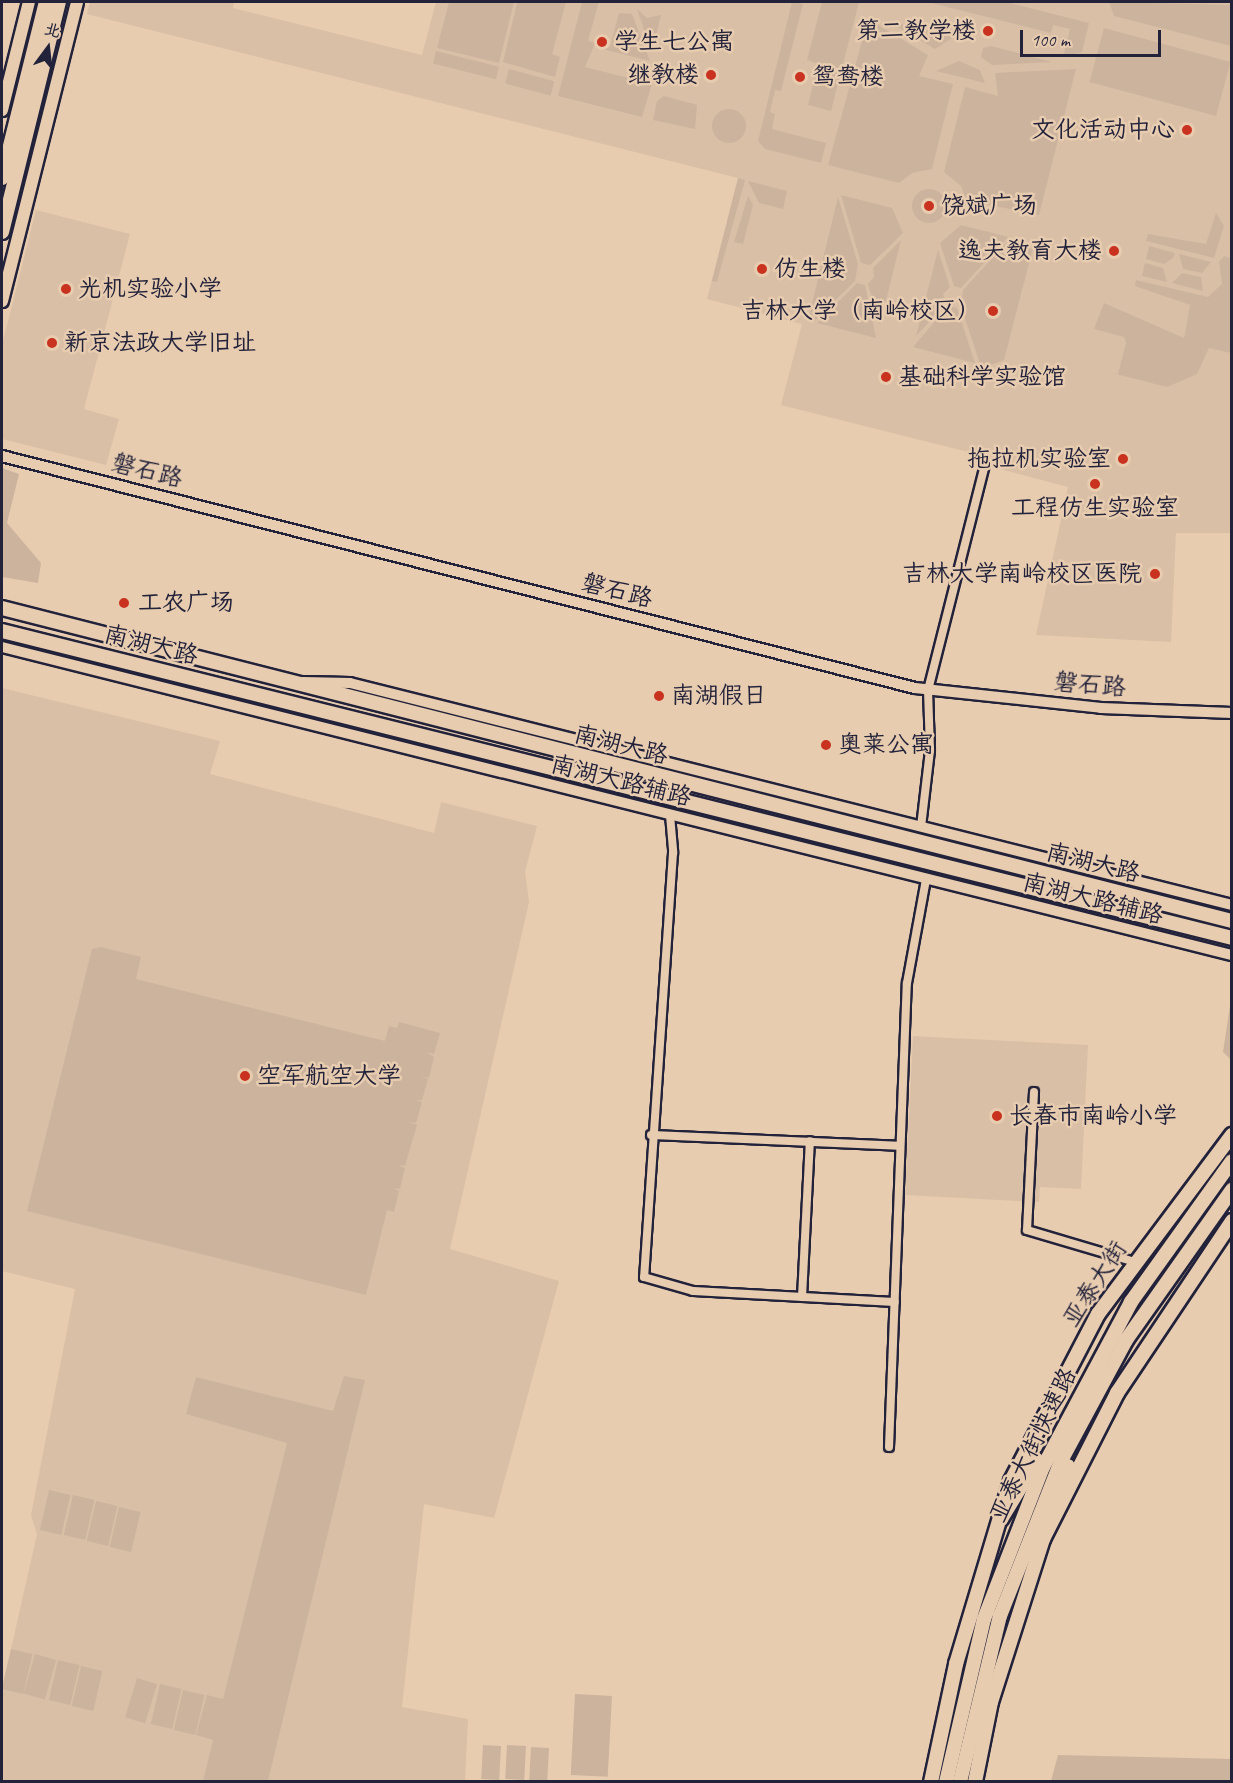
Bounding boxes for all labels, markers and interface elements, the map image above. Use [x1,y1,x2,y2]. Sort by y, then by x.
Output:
place label: 第二教学楼 [856,17,976,45]
north arrow [18,18,78,78]
scale bar [1023,18,1164,56]
text: 北 [42,19,63,42]
marker: 第二教学楼 [981,24,995,38]
place label: 学生七公寓 [614,28,734,56]
text: 100 m [1031,29,1070,51]
marker: 学生七公寓 [595,35,609,49]
place label: 继教楼 [627,61,699,89]
place label: 鸳鸯楼 [812,63,884,91]
marker: 继教楼 [704,68,718,82]
marker: 鸳鸯楼 [793,70,807,84]
place label: 文化活动中心 [1031,116,1175,144]
marker: 文化活动中心 [1180,123,1194,137]
place label: 饶斌广场 [941,192,1037,220]
marker: 饶斌广场 [922,199,936,213]
place label: 逸夫教育大楼 [958,237,1102,265]
marker: 逸夫教育大楼 [1107,244,1121,258]
place label: 仿生楼 [774,255,846,283]
marker: 仿生楼 [755,262,769,276]
place label: 光机实验小学 [78,275,222,303]
marker: 光机实验小学 [59,282,73,296]
place label: 吉林大学（南岭校区） [741,297,981,325]
marker: 吉林大学（南岭校区） [986,304,1000,318]
place label: 新京法政大学旧址 [64,329,256,357]
marker: 新京法政大学旧址 [45,336,59,350]
place label: 基础科学实验馆 [898,363,1066,391]
marker: 基础科学实验馆 [879,370,893,384]
place label: 拖拉机实验室 [967,445,1111,473]
street label: 磐石路 [109,448,185,494]
marker: 拖拉机实验室 [1116,452,1130,466]
marker: 工程仿生实验室 [1088,477,1102,491]
place label: 工程仿生实验室 [1011,494,1179,522]
place label: 吉林大学南岭校区医院 [902,560,1142,588]
marker: 吉林大学南岭校区医院 [1146,565,1164,583]
street label: 磐石路 [579,568,655,614]
place label: 工农广场 [138,589,234,617]
marker: 工农广场 [115,594,133,612]
street label: 南湖大路 [101,619,201,671]
street label: 磐石路 [1053,668,1127,702]
place label: 南湖假日 [671,682,767,710]
marker: 南湖假日 [652,689,666,703]
street label: 南湖大路 [571,719,671,771]
place label: 奥莱公寓 [838,731,934,759]
marker: 奥莱公寓 [819,738,833,752]
street label: 南湖大路辅路 [548,750,694,812]
street label: 南湖大路 [1043,837,1143,889]
street label: 南湖大路辅路 [1020,868,1166,930]
place label: 空军航空大学 [257,1062,401,1090]
marker: 空军航空大学 [238,1069,252,1083]
place label: 长春市南岭小学 [1009,1102,1177,1130]
marker: 长春市南岭小学 [990,1109,1004,1123]
street label: 亚泰大街 [1057,1236,1133,1332]
street label: 亚泰大街快速路 [983,1363,1083,1527]

